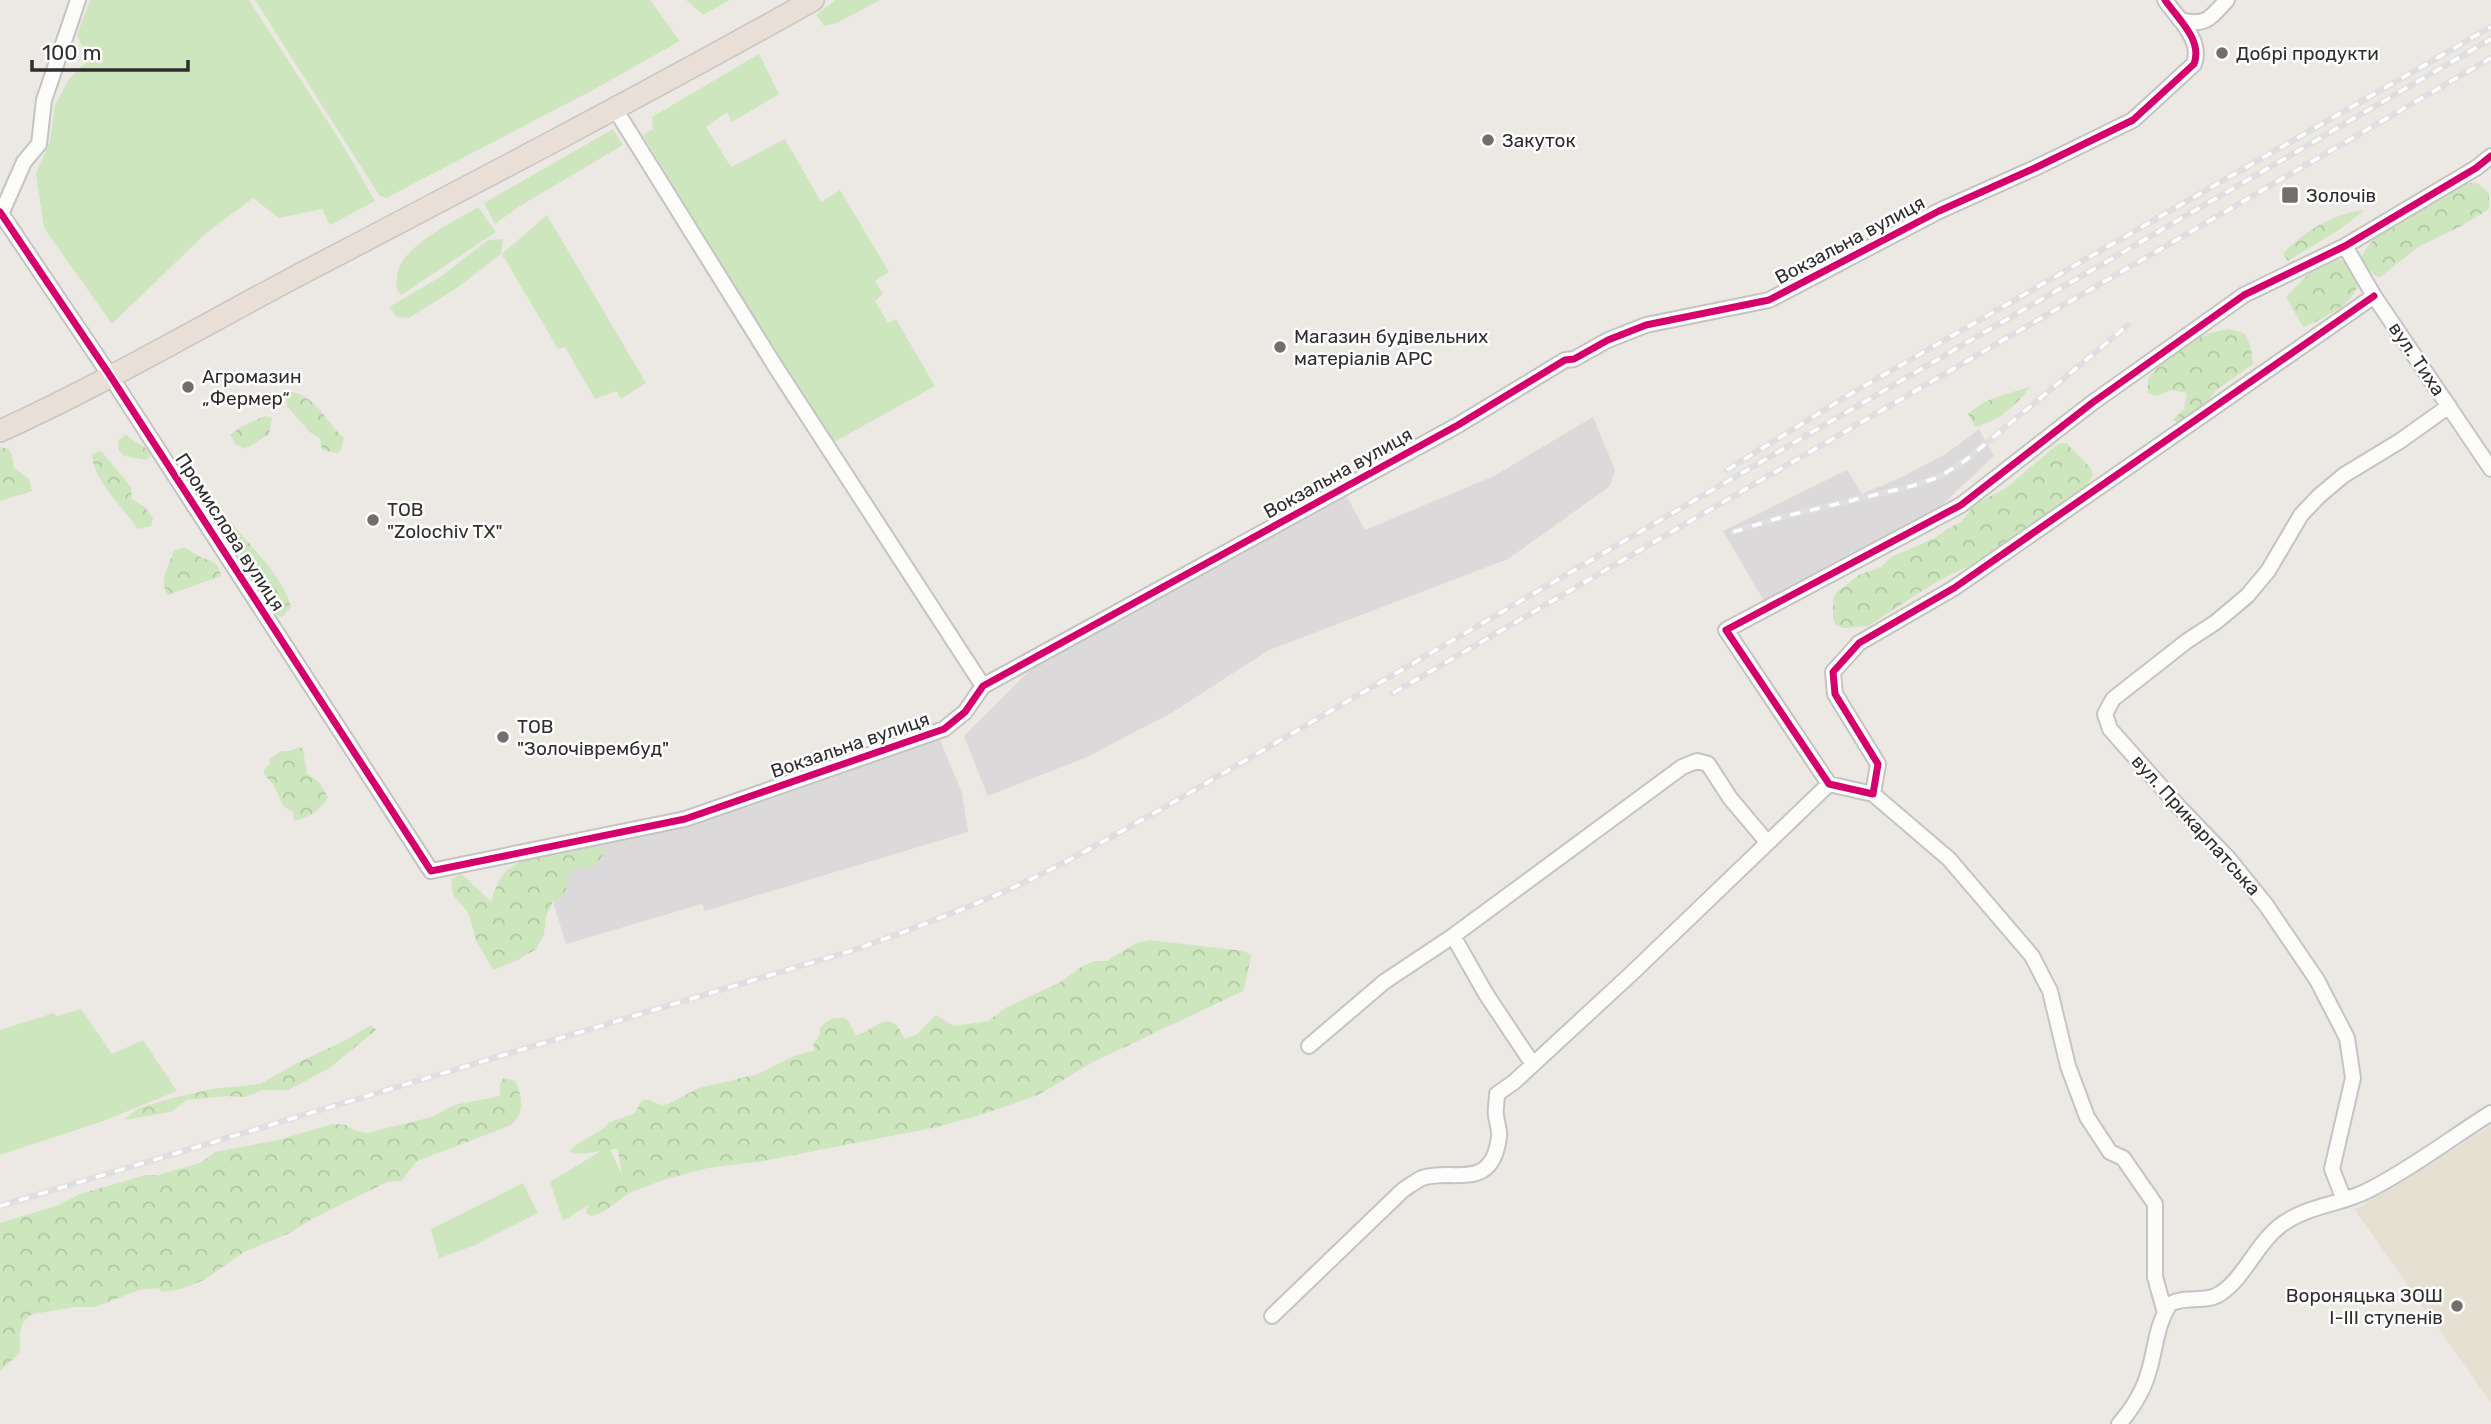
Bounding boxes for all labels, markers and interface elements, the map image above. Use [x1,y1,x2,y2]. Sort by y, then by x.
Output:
scale bar [32,28,187,72]
text: 100 m [42,40,101,65]
place label: Добрі продукти [2236,42,2379,65]
marker: Добрі продукти [2214,45,2230,61]
place label: Закуток [1502,129,1576,152]
marker: Закуток [1480,132,1496,148]
place label: Золочів [2306,184,2376,207]
marker: Золочів [2280,185,2300,205]
street label: Вокзальна вулиця [1771,191,1929,289]
street label: вул. Тиха [2384,318,2450,400]
place label: Магазин будівельних матеріалів APC [1294,325,1488,370]
marker: Магазин будівельних матеріалів APC [1272,339,1288,355]
place label: Агромазин „Фермер“ [202,365,301,410]
marker: Агромазин „Фермер“ [180,379,196,395]
street label: Вокзальна вулиця [1260,423,1416,523]
street label: Промислова вулиця [170,449,290,615]
place label: ТОВ "Zolochiv TX" [387,498,503,543]
marker: ТОВ "Zolochiv TX" [365,512,381,528]
street label: Вокзальна вулиця [768,707,932,783]
place label: ТОВ "Золочіврембуд" [517,715,669,760]
marker: ТОВ "Золочіврембуд" [495,729,511,745]
street label: вул. Прикарпатська [2127,750,2265,900]
place label: Вороняцька ЗОШ І-ІІІ ступенів [2286,1284,2443,1329]
marker: Вороняцька ЗОШ І-ІІІ ступенів [2449,1298,2465,1314]

